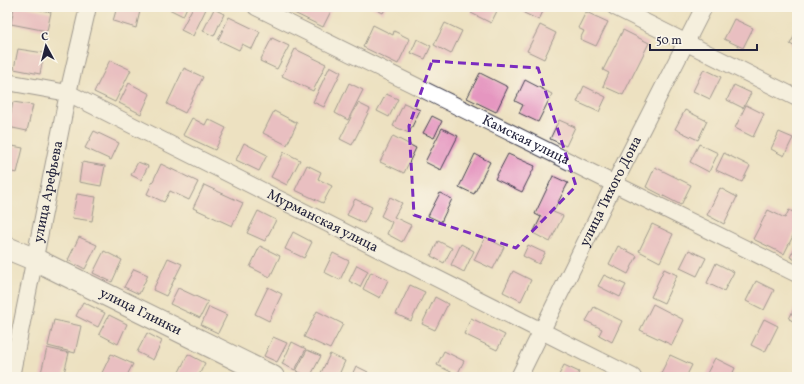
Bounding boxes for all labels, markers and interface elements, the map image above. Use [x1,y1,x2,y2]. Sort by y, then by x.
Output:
north arrow [26,26,66,66]
scale bar [650,26,757,52]
text: С [41,30,49,45]
text: 50 m [656,33,682,49]
street label: Камская улица [479,111,573,170]
street label: улица Тихого Дона [575,133,646,250]
street label: улица Арефьева [29,139,68,244]
street label: Мурманская улица [264,185,382,257]
street label: улица Глинки [96,283,185,340]

